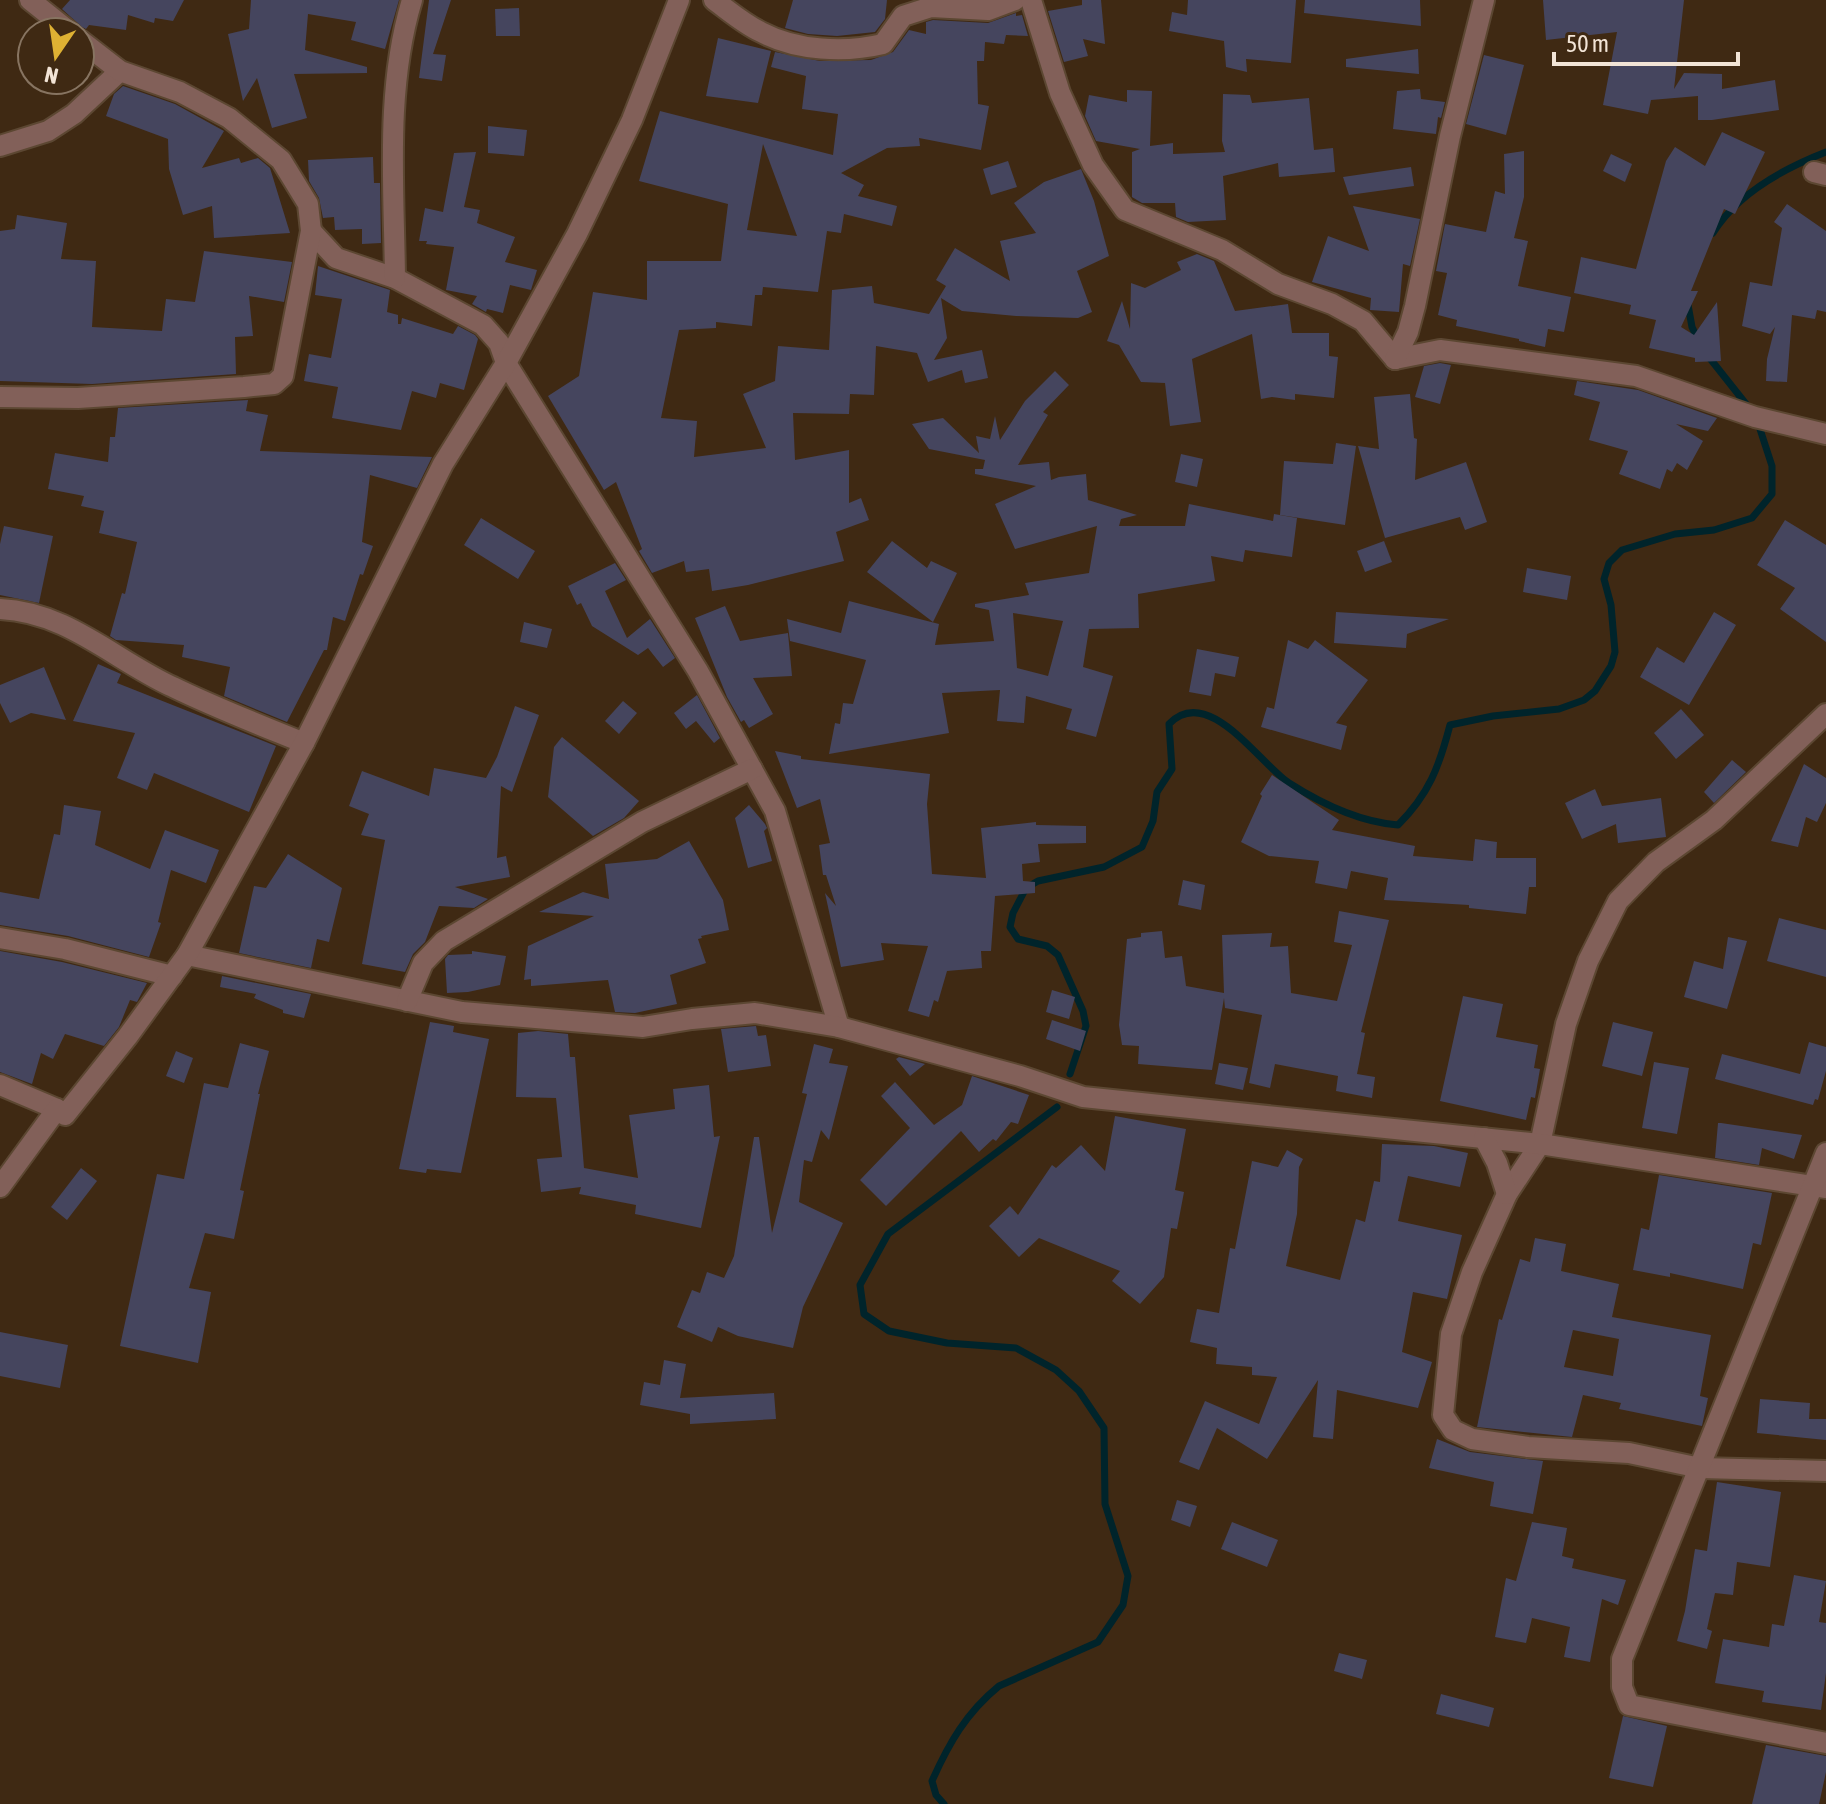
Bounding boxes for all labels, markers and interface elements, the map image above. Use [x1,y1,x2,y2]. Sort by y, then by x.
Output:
north arrow [16,16,96,96]
scale bar [1554,16,1738,66]
text: 50 m [1566,30,1609,57]
text: N [42,61,61,90]

